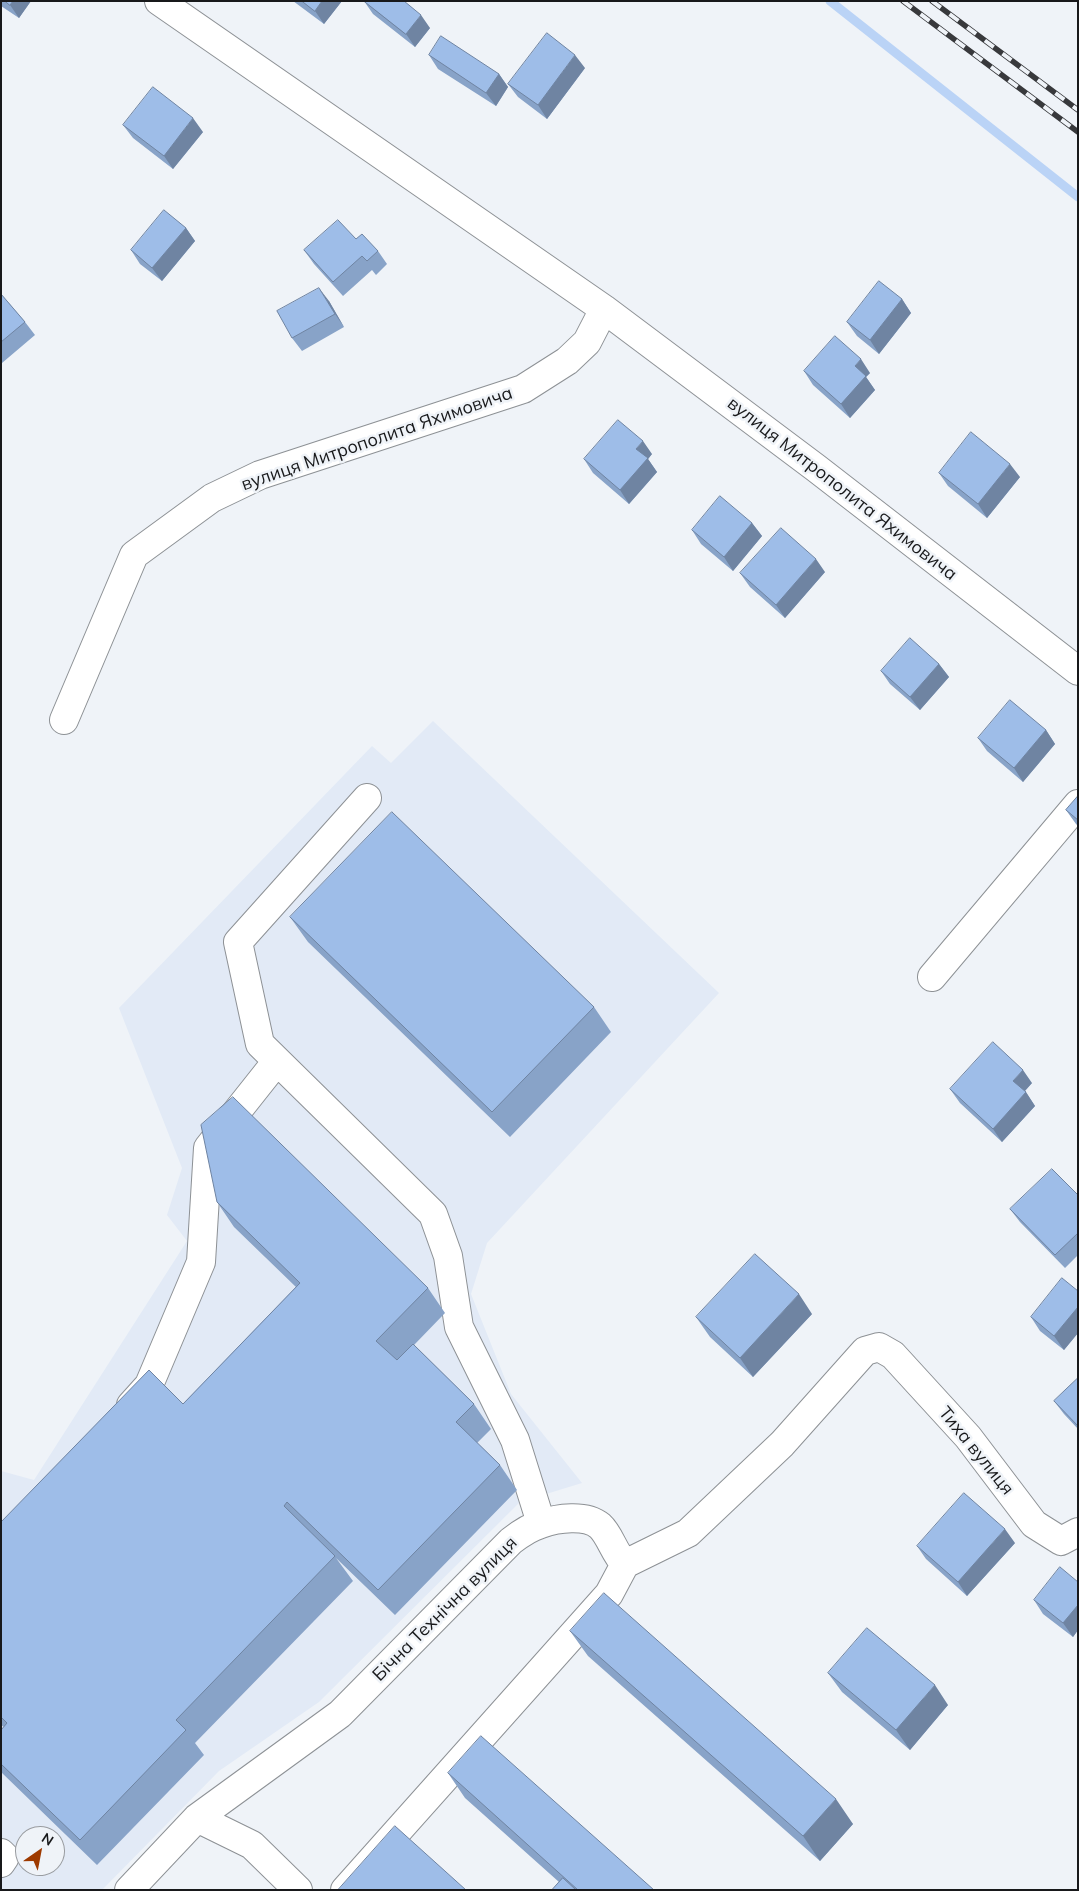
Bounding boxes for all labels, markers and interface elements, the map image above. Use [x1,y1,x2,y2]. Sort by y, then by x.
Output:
street label: вулиця Митрополита Яхимовича [239,382,515,496]
street label: вулиця Митрополита Яхимовича [723,393,961,585]
street label: Тиха вулиця [934,1403,1018,1499]
street label: Бічна Технічна вулиця [368,1532,522,1686]
north arrow [15,1826,65,1876]
text: N [38,1829,57,1850]

